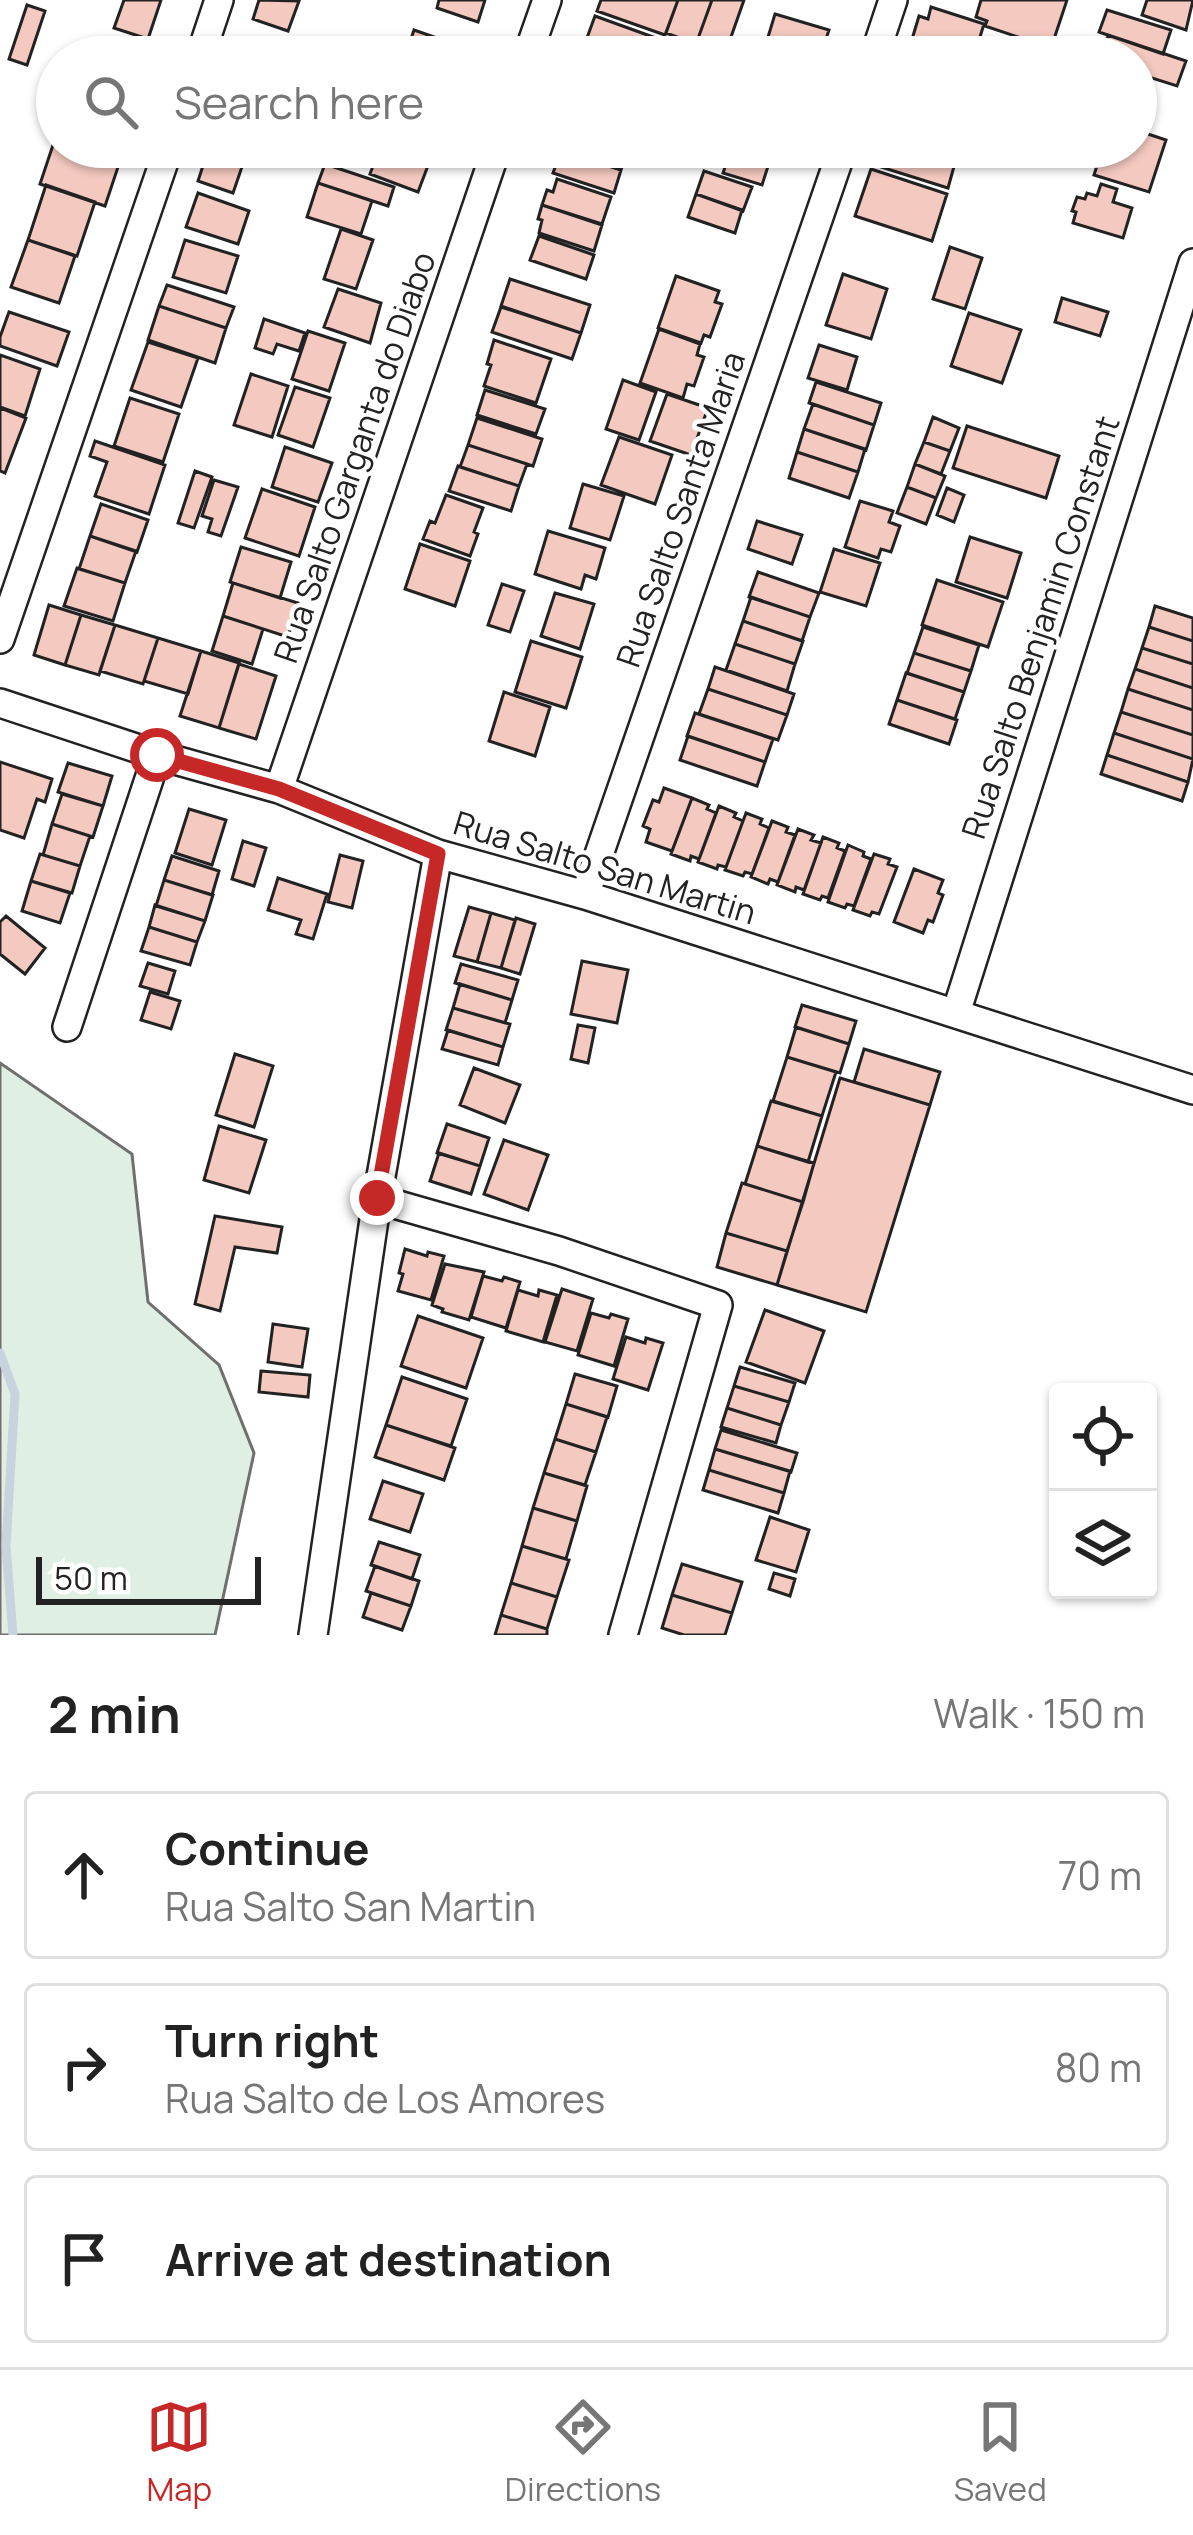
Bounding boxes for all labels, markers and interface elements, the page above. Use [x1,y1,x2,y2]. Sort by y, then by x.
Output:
search box [36,36,1157,168]
icon: search [78,69,144,135]
text: Search here [174,71,424,133]
street label: Rua Salto Garganta do Diabo [262,246,446,668]
street label: Rua Salto Santa Maria [605,345,755,673]
street label: Rua Salto Benjamin Constant [950,410,1130,844]
route start [130,728,184,782]
street label: Rua Salto San Martin [448,800,762,934]
route end [350,1171,404,1225]
map controls [1049,1383,1157,1599]
button: locate [1049,1383,1157,1491]
button: layers [1049,1491,1157,1599]
scale bar [36,1551,261,1604]
text: 50 m [54,1555,128,1600]
text: 2 min [48,1679,181,1748]
text: Walk · 150 m [933,1686,1145,1740]
text: Continue [165,1817,370,1879]
icon: ahead [51,1842,117,1908]
text: 70 m [1058,1848,1142,1902]
text: Rua Salto San Martin [165,1879,536,1933]
text: Turn right [165,2009,379,2071]
icon: right [51,2034,117,2100]
text: 80 m [1055,2040,1142,2094]
text: Rua Salto de Los Amores [165,2071,605,2125]
icon: arrive [51,2226,117,2292]
text: Arrive at destination [165,2228,612,2290]
tab: Map [146,2394,212,2511]
tab: Directions [505,2394,661,2511]
tab: Saved [954,2394,1047,2511]

